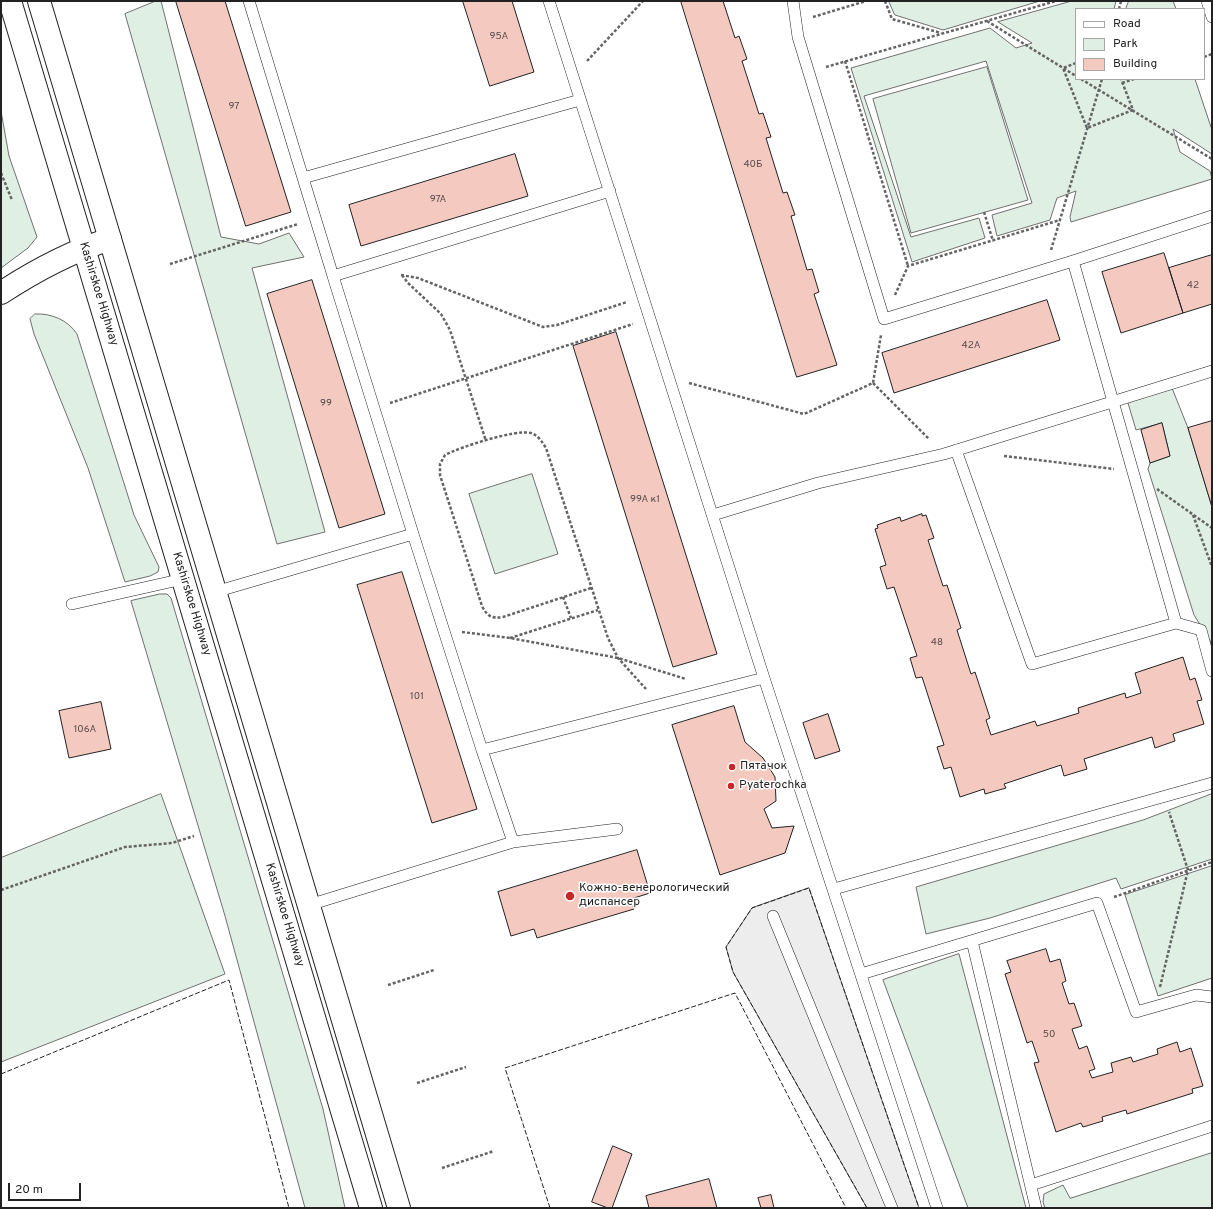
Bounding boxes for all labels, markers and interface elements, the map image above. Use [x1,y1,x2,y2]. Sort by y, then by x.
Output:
legend [1075,8,1205,80]
text: Road [1113,16,1141,32]
house number: 95А [490,31,508,43]
text: Park [1113,36,1138,52]
text: Building [1113,56,1157,72]
house number: 97 [229,101,239,113]
house number: 40Б [743,159,763,171]
house number: 97А [430,194,446,206]
street label: Kashirskoe Highway [75,240,121,348]
house number: 42 [1187,280,1199,292]
house number: 42А [961,340,981,352]
house number: 99 [320,398,332,410]
house number: 99А к1 [630,494,660,506]
street label: Kashirskoe Highway [168,550,214,658]
house number: 48 [931,637,943,649]
house number: 101 [410,691,424,703]
house number: 106А [74,724,96,736]
place label: Пятачок [740,760,787,774]
marker: Пятачок [727,762,737,772]
place label: Pyaterochka [739,779,807,793]
marker: Pyaterochka [726,781,736,791]
street label: Kashirskoe Highway [261,861,307,969]
place label: Кожно-венерологический диспансер [579,882,730,910]
marker: Кожно-венерологический диспансер [564,890,576,902]
house number: 50 [1043,1029,1055,1041]
scale bar [10,1175,83,1201]
text: 20 m [15,1182,43,1198]

